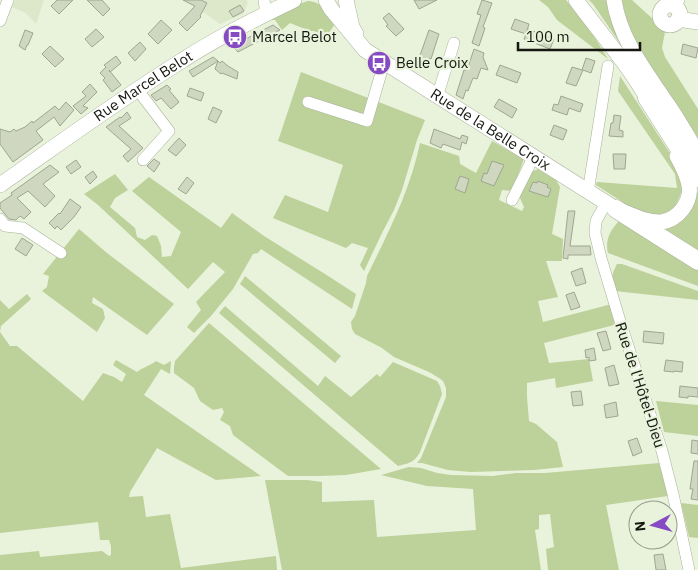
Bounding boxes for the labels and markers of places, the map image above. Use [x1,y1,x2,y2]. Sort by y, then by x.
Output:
bus stop icon: Marcel Belot [222,24,248,50]
place label: Marcel Belot [252,27,337,46]
bus stop icon: Belle Croix [366,50,392,76]
place label: Belle Croix [396,53,469,72]

